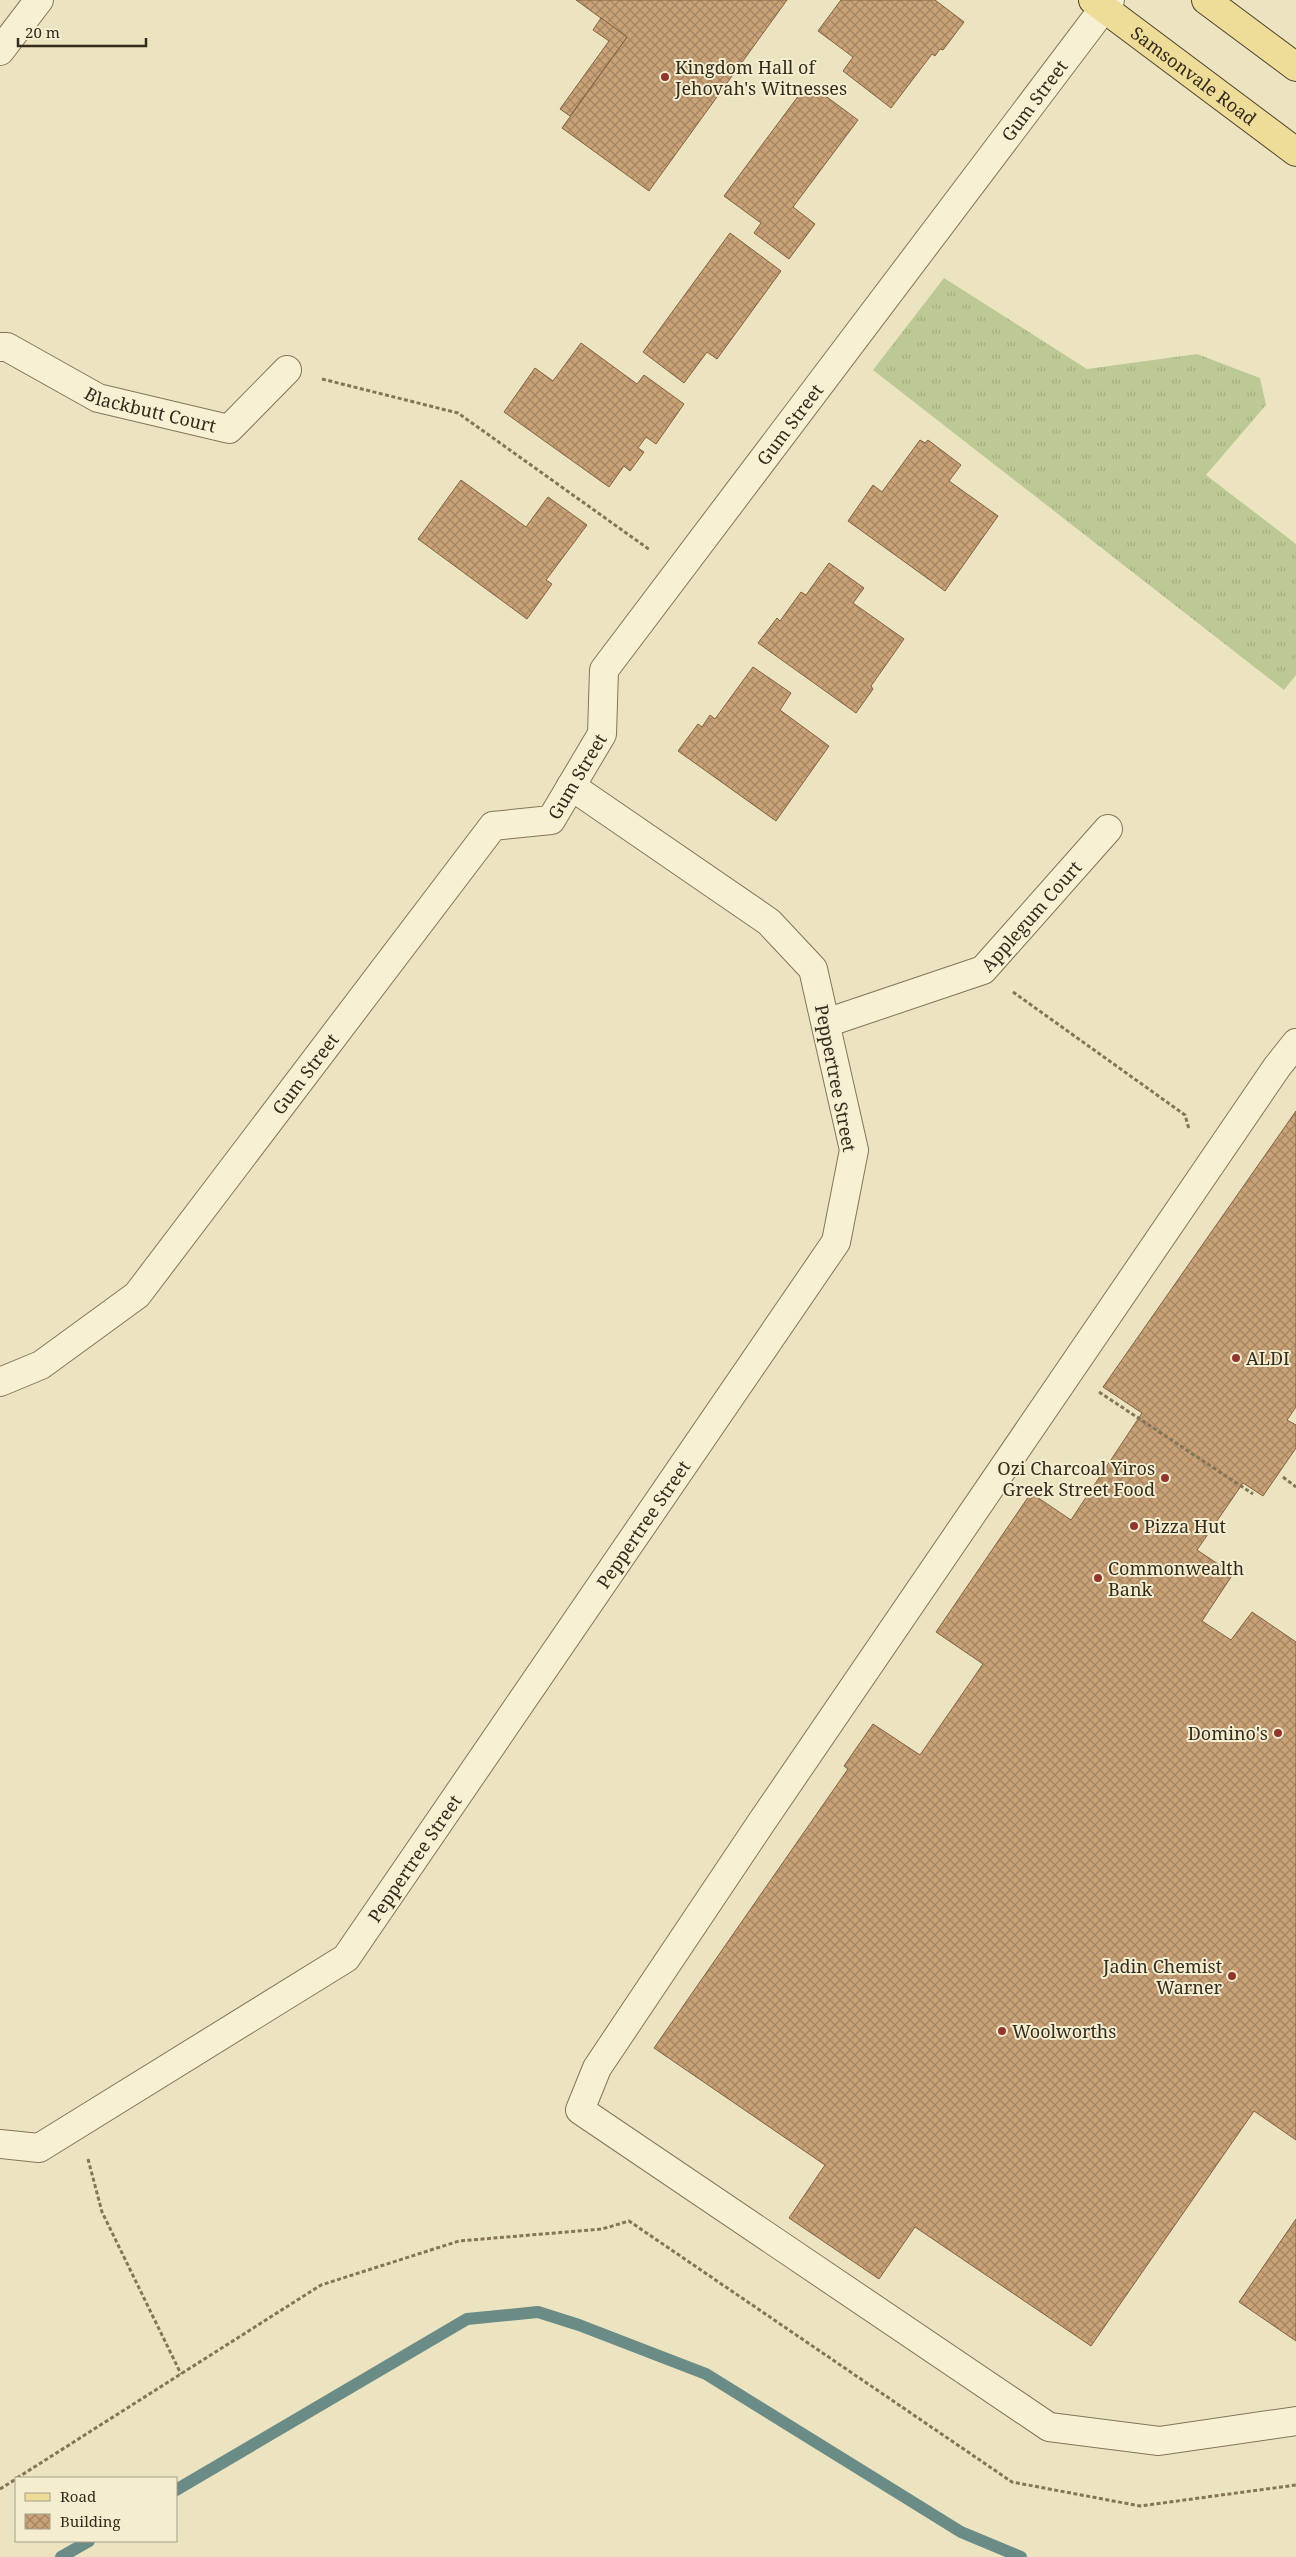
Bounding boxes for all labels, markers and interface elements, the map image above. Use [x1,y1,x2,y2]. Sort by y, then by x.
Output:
scale bar [18,15,145,47]
street label: Samsonvale Road [1126,21,1261,130]
text: 20 m [25,22,60,42]
place label: Kingdom Hall of Jehovah's Witnesses [674,55,847,100]
street label: Gum Street [996,55,1073,146]
marker: Kingdom Hall of Jehovah's Witnesses [659,71,671,83]
street label: Gum Street [751,379,828,470]
street label: Blackbutt Court [80,381,218,438]
street label: Gum Street [542,729,612,824]
street label: Applegum Court [975,855,1087,976]
street label: Peppertree Street [810,1002,862,1154]
street label: Gum Street [266,1028,344,1119]
place label: ALDI [1246,1346,1290,1370]
marker: ALDI [1230,1352,1242,1364]
street label: Peppertree Street [591,1456,695,1593]
place label: Ozi Charcoal Yiros Greek Street Food [997,1456,1155,1501]
marker: Ozi Charcoal Yiros Greek Street Food [1159,1472,1171,1484]
place label: Pizza Hut [1144,1514,1226,1538]
marker: Pizza Hut [1128,1520,1140,1532]
place label: Commonwealth Bank [1108,1556,1244,1601]
marker: Commonwealth Bank [1092,1572,1104,1584]
place label: Domino's [1188,1721,1268,1745]
marker: Domino's [1272,1727,1284,1739]
street label: Peppertree Street [362,1790,466,1927]
place label: Jadin Chemist Warner [1102,1954,1223,1999]
marker: Jadin Chemist Warner [1226,1970,1238,1982]
place label: Woolworths [1012,2019,1116,2043]
marker: Woolworths [996,2025,1008,2037]
legend [15,2477,178,2542]
text: Road [60,2486,96,2506]
text: Building [60,2511,121,2531]

